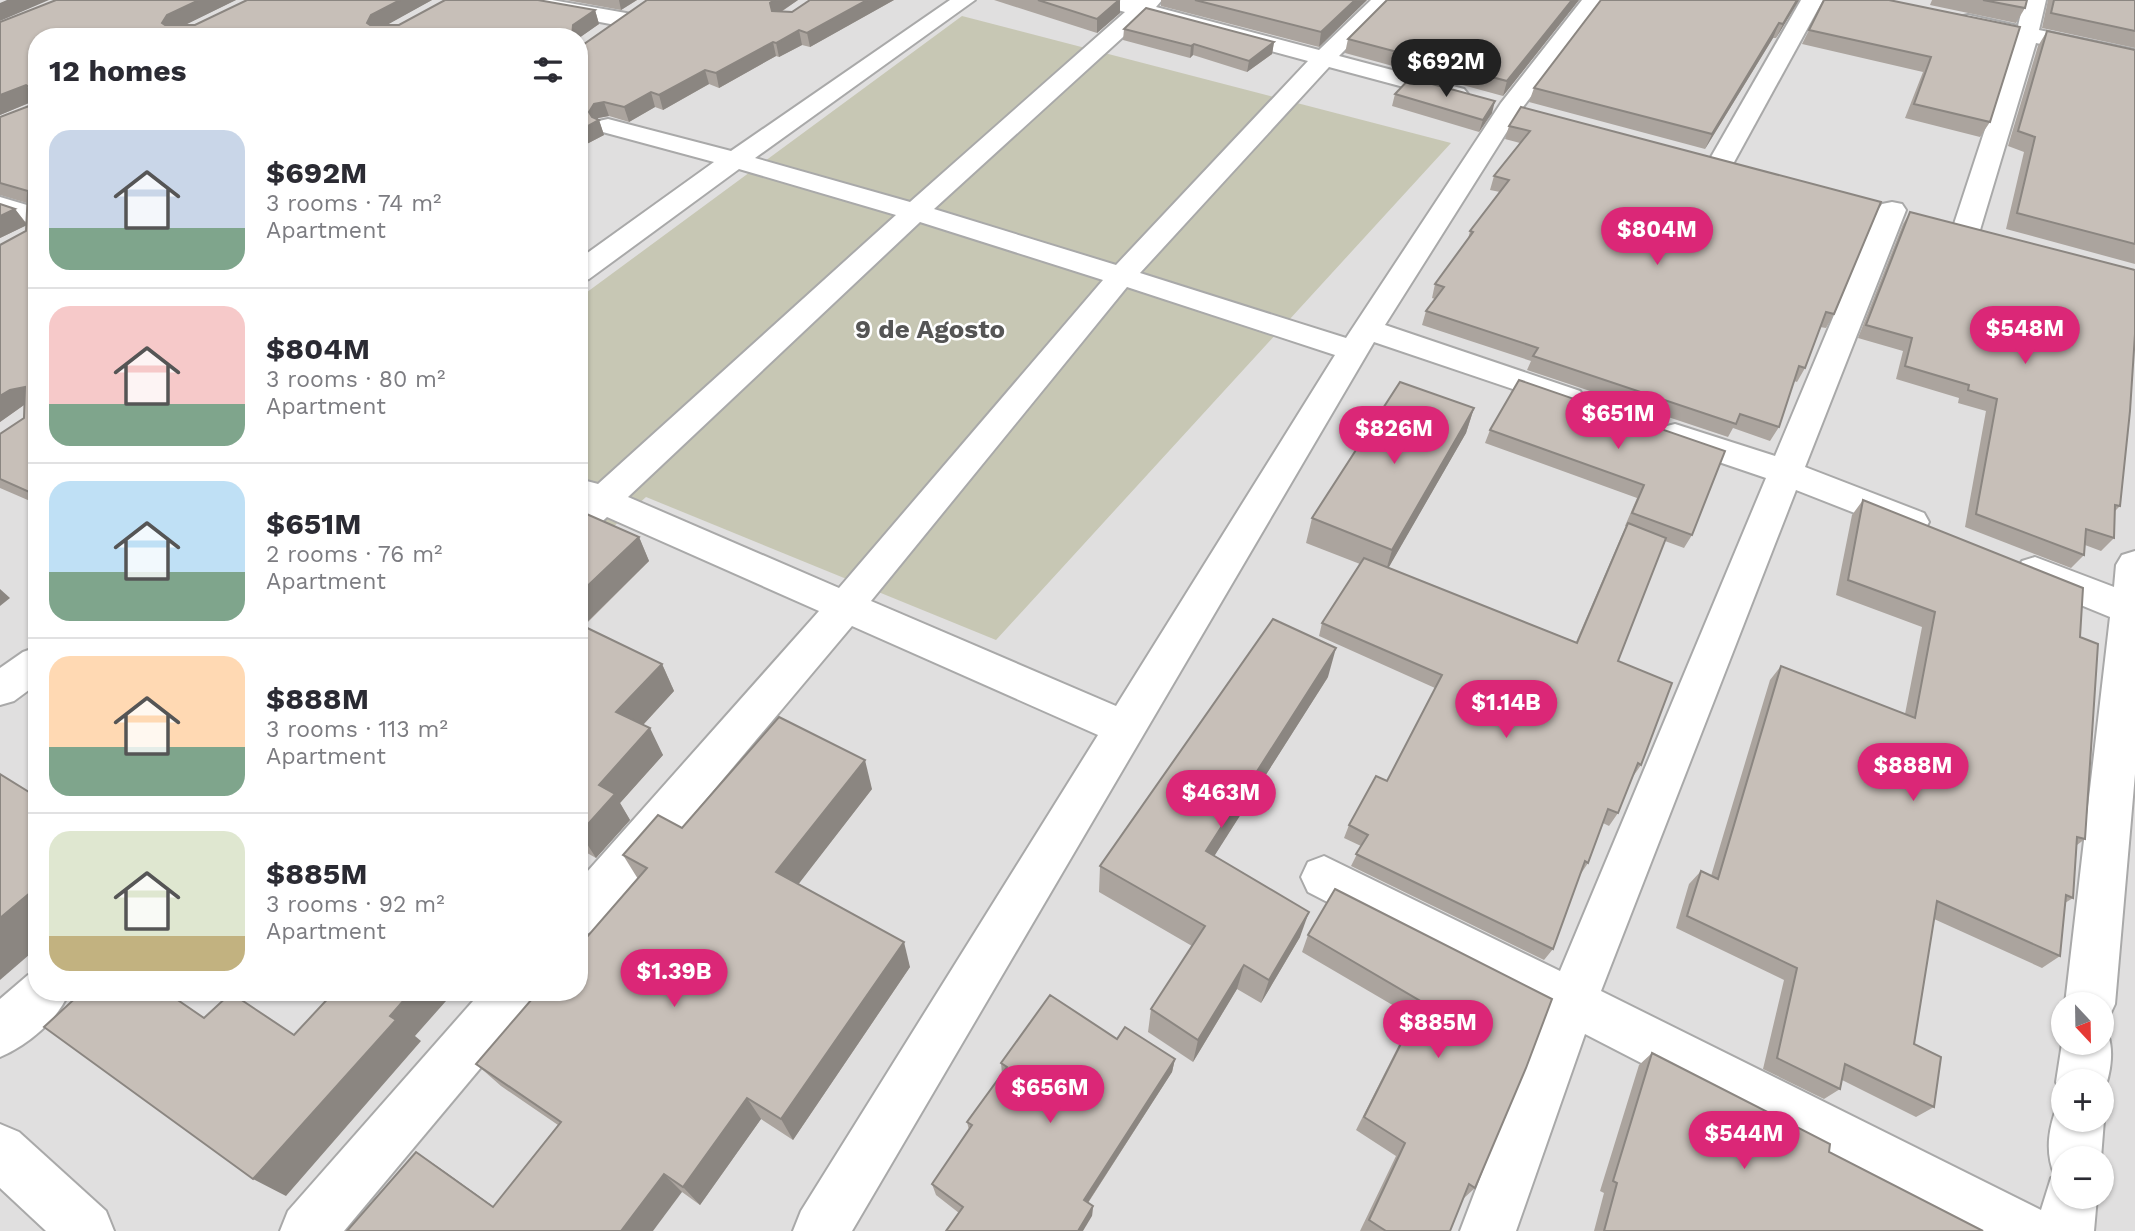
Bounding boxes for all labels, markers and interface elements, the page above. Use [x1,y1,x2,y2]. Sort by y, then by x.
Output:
pin: $692M [1397,40,1495,99]
text: $692M [1407,48,1485,75]
icon: filters [529,51,567,89]
text: 12 homes [49,53,187,88]
text: $692M [266,155,367,190]
icon: home [105,158,189,242]
text: 3 rooms · 74 m² [266,190,441,217]
pin: $804M [1608,208,1706,267]
text: $804M [1617,216,1697,243]
text: Apartment [266,217,386,244]
pin: $548M [1976,306,2074,366]
district label: 9 de Agosto [855,314,1005,344]
text: $548M [1986,315,2064,342]
text: $804M [266,331,370,366]
icon: home [105,334,189,418]
text: 3 rooms · 80 m² [266,366,445,393]
pin: $651M [1569,392,1667,451]
text: Apartment [266,393,386,420]
text: $651M [1581,400,1655,427]
pin: $826M [1345,406,1443,466]
text: $826M [1355,415,1433,442]
text: $651M [266,506,361,541]
icon: home [105,509,189,593]
text: 2 rooms · 76 m² [266,541,442,568]
text: Apartment [266,568,386,595]
pin: $1.14B [1449,680,1563,740]
text: $888M [266,681,369,716]
icon: home [105,684,189,768]
text: $1.14B [1471,689,1541,716]
text: 3 rooms · 113 m² [266,716,448,743]
text: Apartment [266,743,386,770]
pin: $888M [1864,744,1962,803]
text: $888M [1874,752,1952,779]
pin: $463M [1172,770,1270,830]
text: $463M [1182,779,1260,806]
text: $885M [266,856,368,891]
icon: home [105,859,189,943]
text: 3 rooms · 92 m² [266,891,445,918]
text: Apartment [266,918,386,945]
pin: $1.39B [617,950,731,1009]
text: $1.39B [637,958,711,985]
north arrow [2051,992,2114,1055]
map controls [2051,992,2114,1209]
pin: $885M [1389,1000,1487,1060]
text: $885M [1399,1009,1477,1036]
pin: $656M [1001,1066,1099,1125]
button: + [2051,1069,2114,1132]
text: $656M [1011,1074,1089,1101]
pin: $544M [1695,1112,1793,1171]
text: $544M [1705,1120,1783,1147]
button: − [2051,1146,2114,1209]

